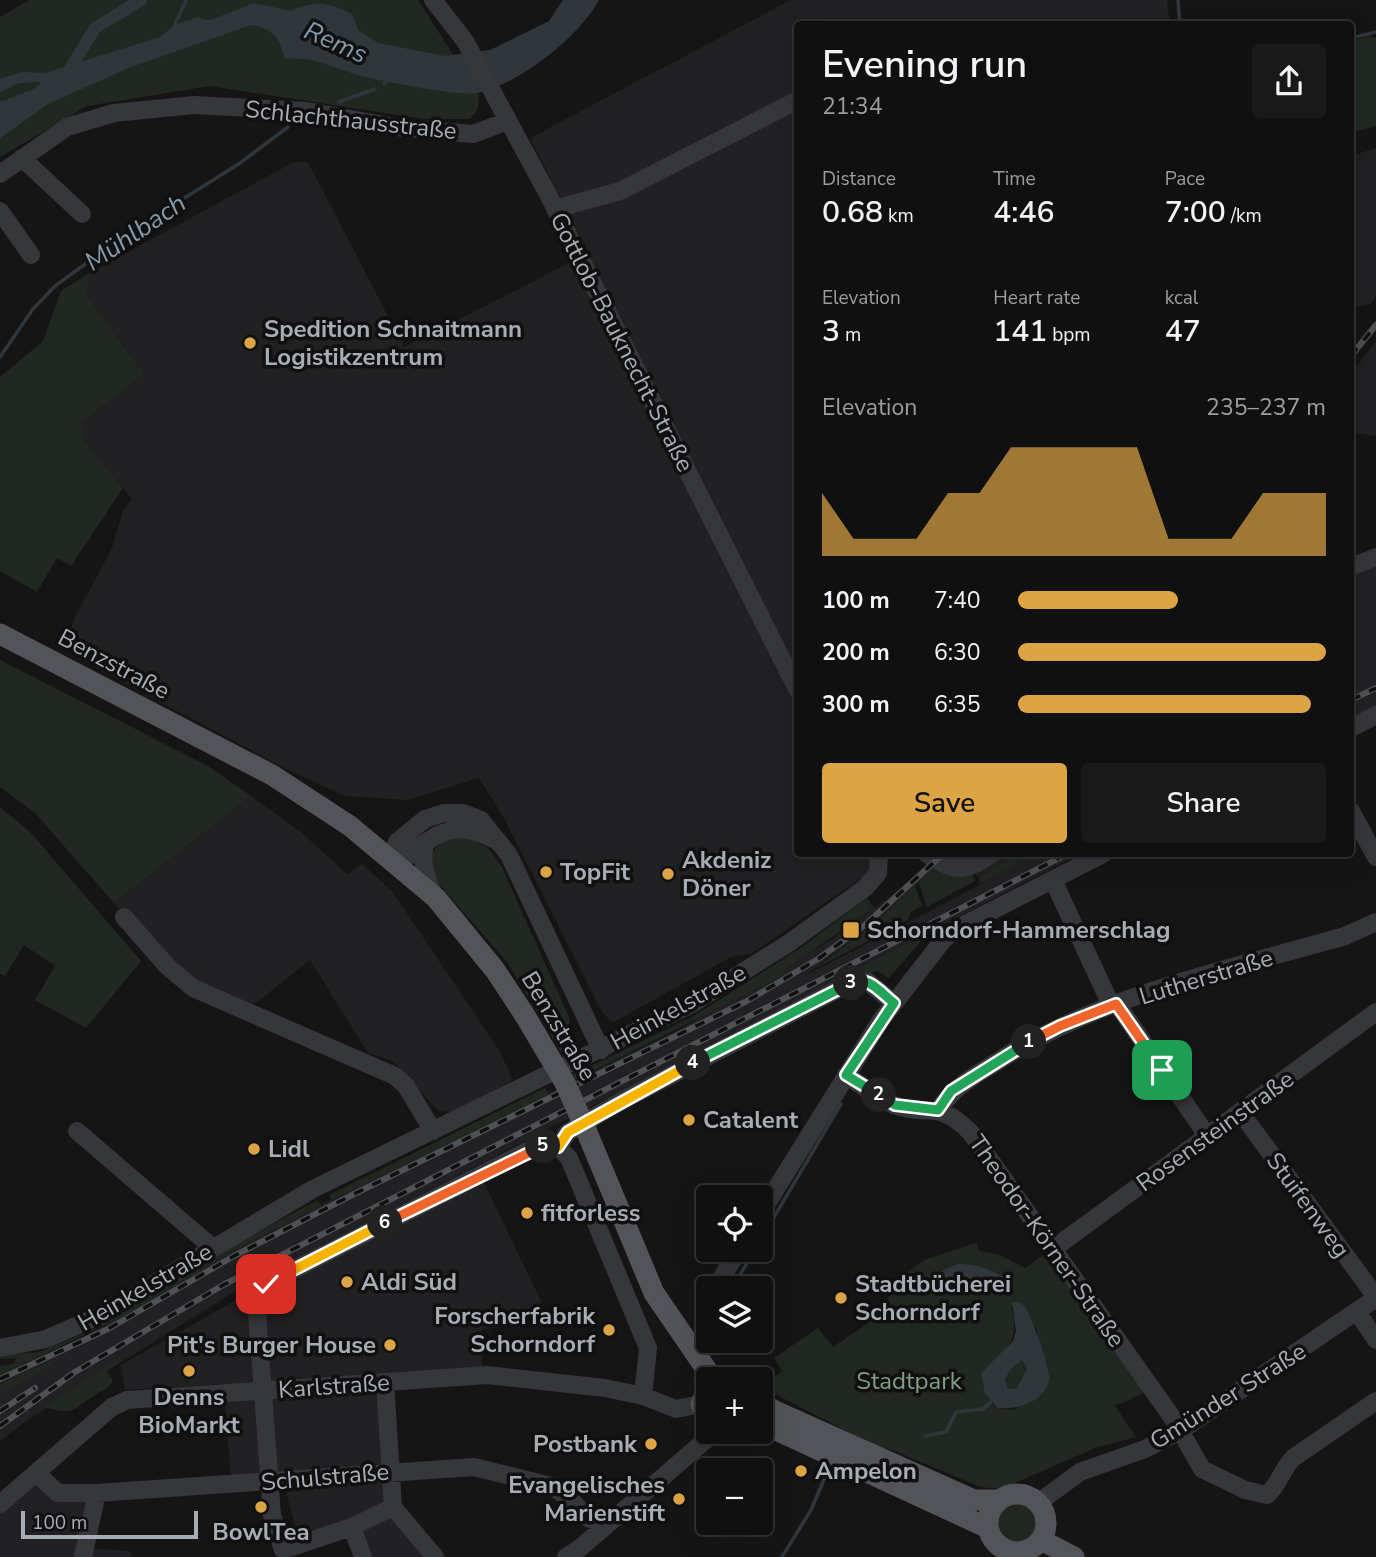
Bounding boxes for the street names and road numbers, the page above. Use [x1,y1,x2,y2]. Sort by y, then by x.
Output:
street label: Schlachthausstraße [244,93,458,147]
street label: Gottlob-Bauknecht-Straße [543,207,701,477]
street label: Benzstraße [53,621,175,707]
street label: Lutherstraße [1135,942,1277,1012]
street label: Heinkelstraße [605,957,751,1057]
street label: Benzstraße [514,965,604,1087]
street label: Rosensteinstraße [1130,1063,1300,1199]
street label: Theodor-Körner-Straße [962,1128,1132,1354]
street label: Stuifenweg [1259,1146,1357,1264]
street label: Heinkelstraße [72,1236,218,1338]
street label: Gmünder Straße [1144,1335,1312,1457]
street label: Karlstraße [277,1366,391,1406]
street label: Schulstraße [260,1455,390,1499]

